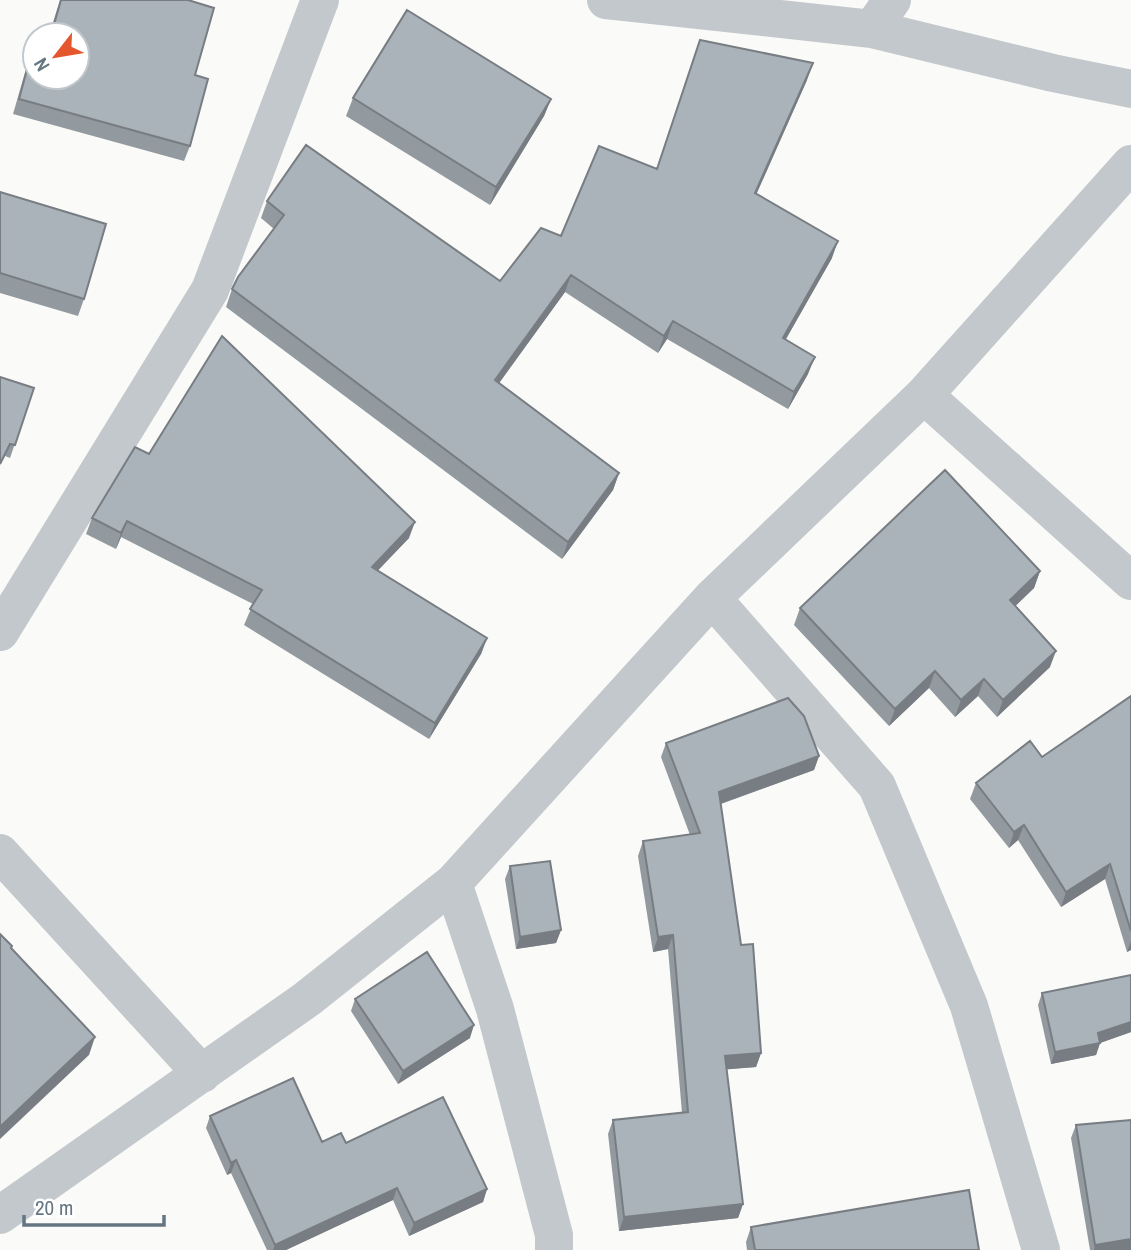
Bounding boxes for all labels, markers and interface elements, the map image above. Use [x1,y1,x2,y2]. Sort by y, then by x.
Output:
north arrow [21,21,91,91]
text: N [27,53,55,76]
scale bar [24,1184,164,1228]
text: 20 m [35,1193,73,1222]

